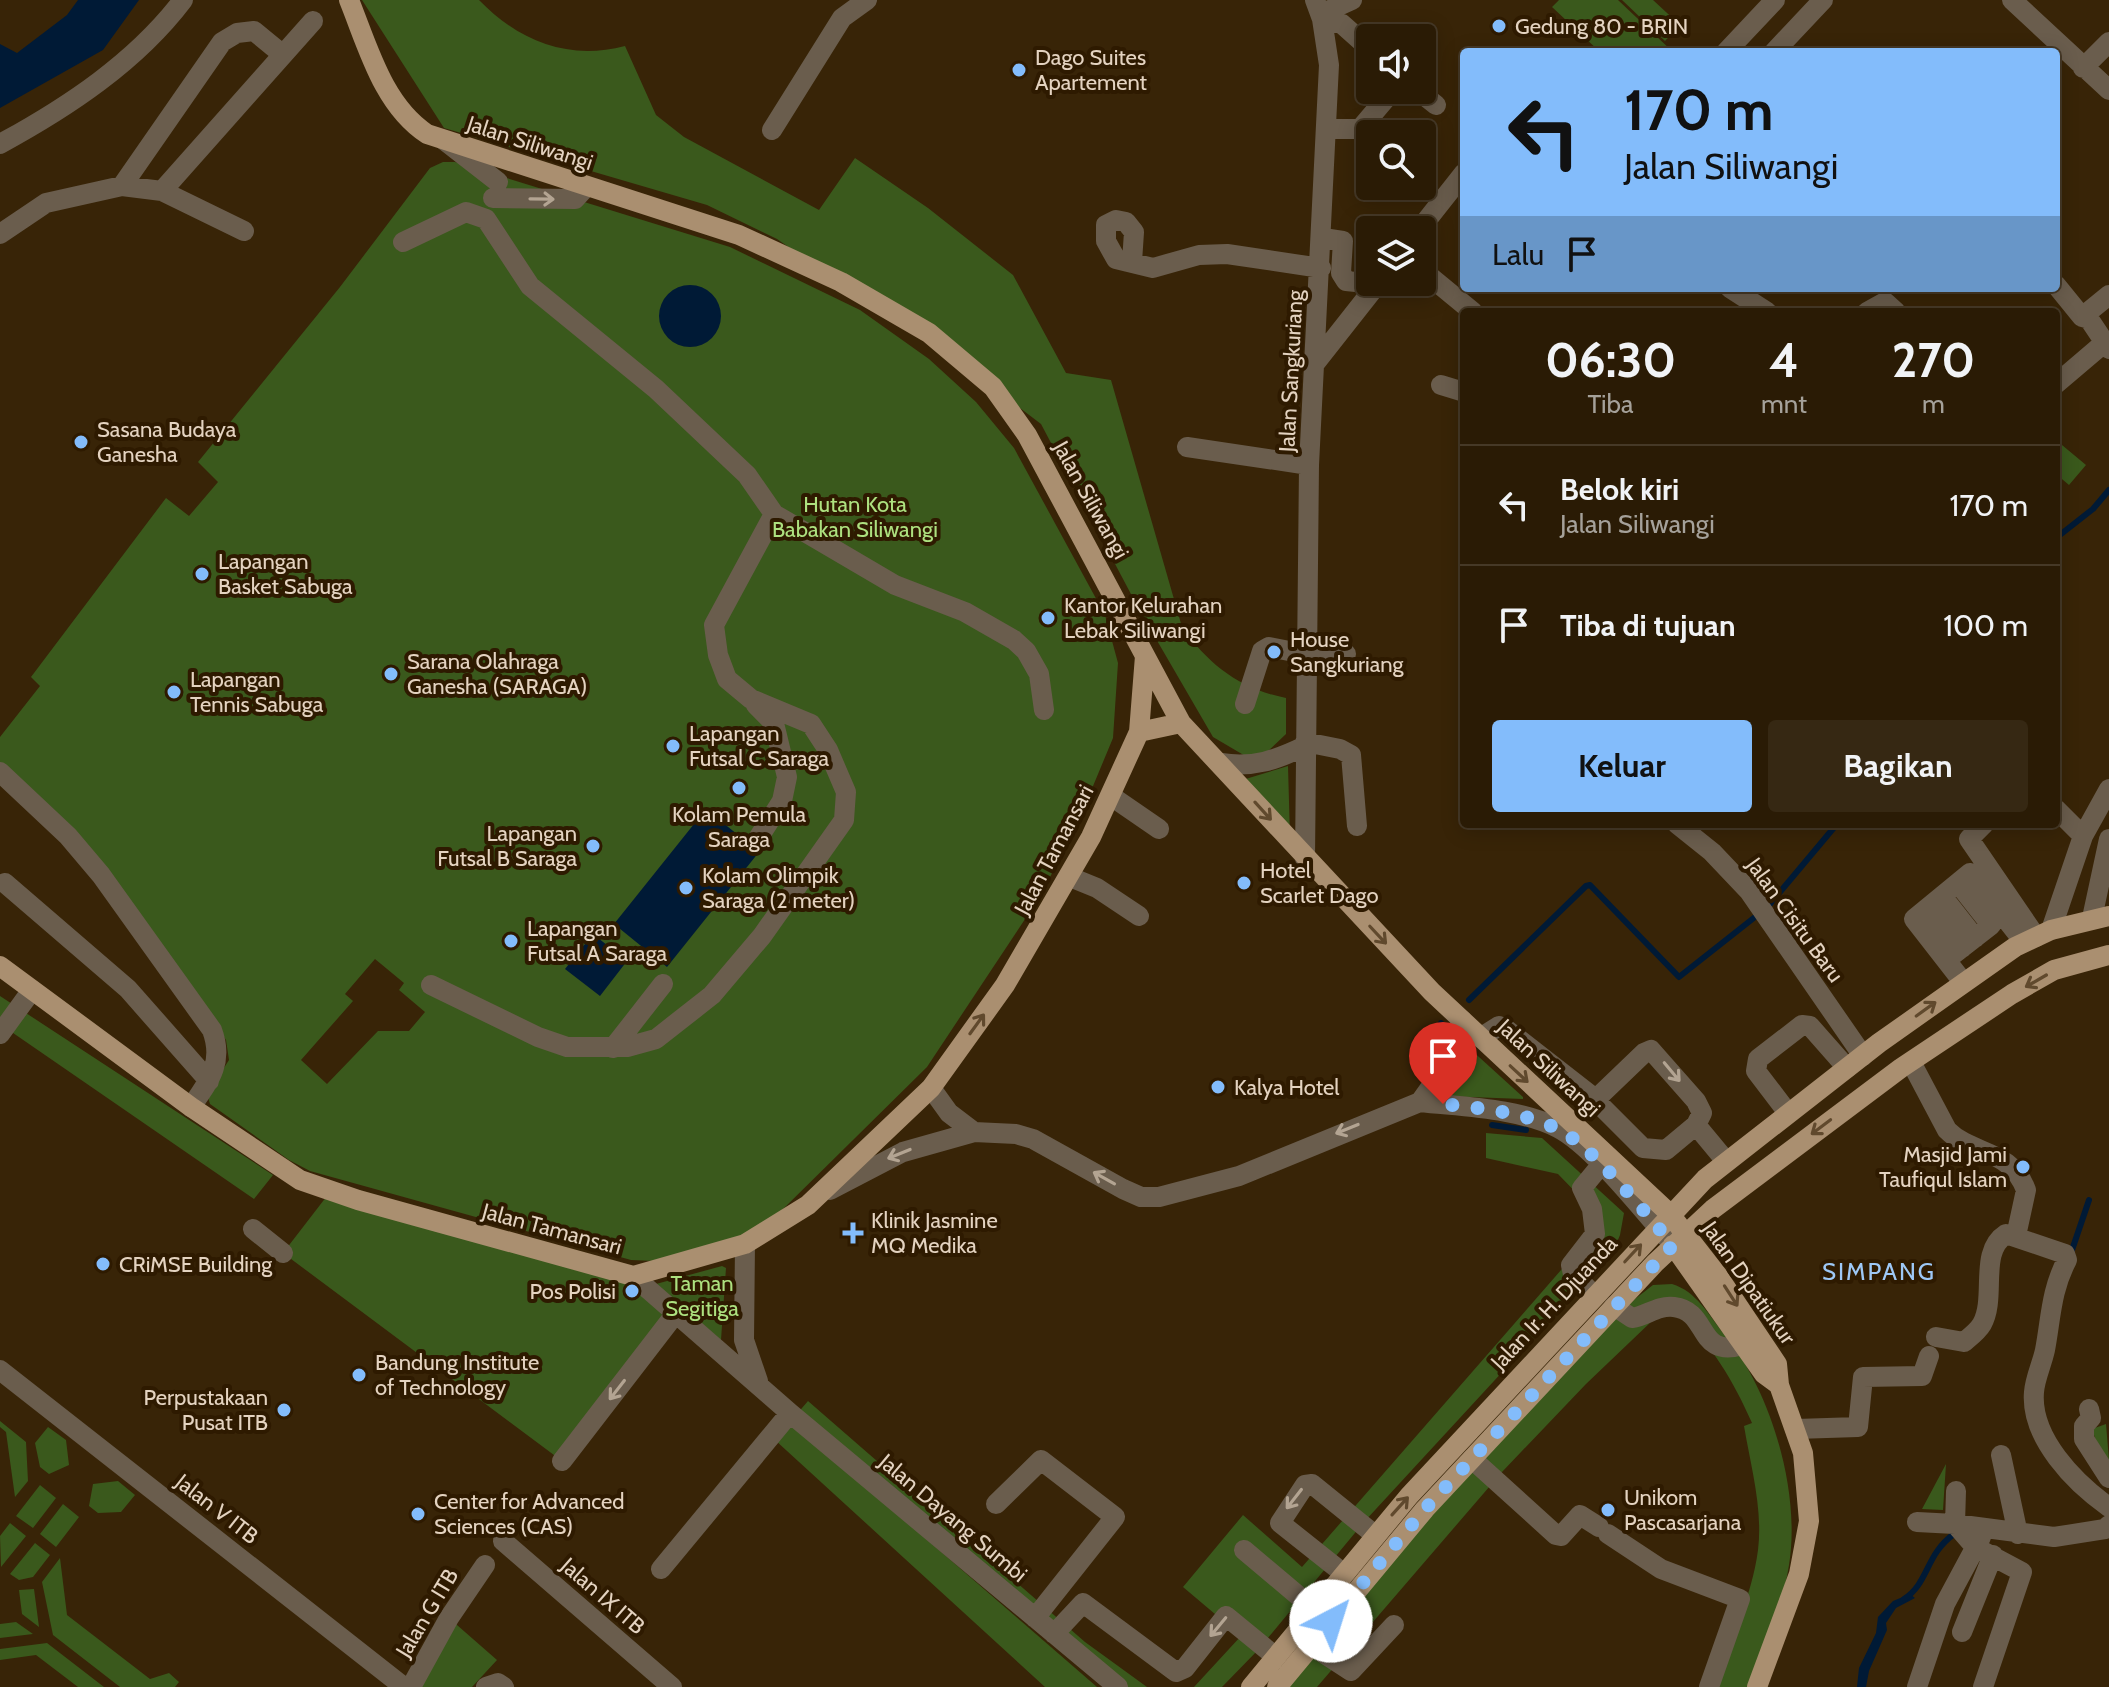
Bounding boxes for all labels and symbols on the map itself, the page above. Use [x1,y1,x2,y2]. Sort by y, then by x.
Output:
place label: Gedung 80 - BRIN [1515,13,1688,40]
marker: Gedung 80 - BRIN [1490,17,1508,35]
place label: Dago Suites Apartement [1035,44,1148,96]
marker: Dago Suites Apartement [1010,61,1028,79]
street label: Jalan Siliwangi [463,110,596,176]
one-way arrow [528,191,555,207]
street label: Jalan Sangkuriang [1273,288,1309,454]
place label: Sasana Budaya Ganesha [97,416,237,468]
marker: Sasana Budaya Ganesha [72,433,90,451]
street label: Jalan Siliwangi [1047,435,1135,564]
park label: Hutan Kota Babakan Siliwangi [772,491,938,543]
place label: Lapangan Basket Sabuga [218,548,353,600]
marker: Lapangan Basket Sabuga [193,565,211,583]
place label: Kantor Kelurahan Lebak Siliwangi [1064,592,1222,644]
marker: Kantor Kelurahan Lebak Siliwangi [1039,609,1057,627]
place label: House Sangkuriang [1290,626,1405,678]
marker: House Sangkuriang [1265,643,1283,661]
place label: Sarana Olahraga Ganesha (SARAGA) [407,648,587,700]
marker: Sarana Olahraga Ganesha (SARAGA) [382,665,400,683]
place label: Lapangan Tennis Sabuga [190,666,324,718]
marker: Lapangan Tennis Sabuga [165,683,183,701]
place label: Lapangan Futsal C Saraga [689,720,830,772]
marker: Lapangan Futsal C Saraga [664,737,682,755]
marker: Kolam Pemula Saraga [730,779,748,797]
street label: Jalan Tamansari [1008,780,1100,921]
one-way arrow [1254,800,1272,820]
place label: Kolam Pemula Saraga [672,801,806,853]
place label: Lapangan Futsal B Saraga [437,820,577,872]
marker: Lapangan Futsal B Saraga [584,837,602,855]
street label: Jalan Cisitu Baru [1740,852,1849,988]
place label: Hotel Scarlet Dago [1260,857,1379,909]
place label: Kolam Olimpik Saraga (2 meter) [702,862,855,914]
marker: Hotel Scarlet Dago [1235,874,1253,892]
marker: Kolam Olimpik Saraga (2 meter) [677,879,695,897]
place label: Lapangan Futsal A Saraga [527,915,668,967]
one-way arrow [1368,925,1387,944]
marker: Lapangan Futsal A Saraga [502,932,520,950]
one-way arrow [2025,973,2048,989]
one-way arrow [1914,1001,1936,1018]
street label: Jalan Siliwangi [1491,1013,1606,1123]
one-way arrow [969,1014,985,1036]
pin [1409,1022,1477,1104]
one-way arrow [1663,1061,1681,1082]
one-way arrow [1509,1064,1528,1083]
place label: Kalya Hotel [1234,1074,1340,1101]
marker: Kalya Hotel [1209,1078,1227,1096]
one-way arrow [1811,1119,1833,1136]
one-way arrow [1335,1123,1360,1137]
place label: Masjid Jami Taufiqul Islam [1879,1141,2007,1193]
one-way arrow [887,1148,912,1163]
marker: Masjid Jami Taufiqul Islam [2014,1158,2032,1176]
one-way arrow [1093,1170,1116,1186]
street label: Jalan Tamansari [478,1197,625,1261]
place label: Klinik Jasmine MQ Medika [871,1207,998,1259]
street label: Jalan Dipatiukur [1696,1215,1801,1350]
marker: Klinik Jasmine MQ Medika [842,1222,864,1244]
street label: Jalan Ir. H. Djuanda [1484,1230,1623,1376]
one-way arrow [1623,1243,1641,1263]
place label: CRiMSE Building [119,1251,273,1278]
marker: CRiMSE Building [94,1255,112,1273]
district label: SIMPANG [1822,1257,1936,1286]
park label: Taman Segitiga [665,1270,739,1322]
place label: Pos Polisi [530,1278,616,1305]
marker: Pos Polisi [623,1282,641,1300]
one-way arrow [1723,1285,1739,1307]
place label: Bandung Institute of Technology [375,1349,539,1401]
marker: Bandung Institute of Technology [350,1366,368,1384]
one-way arrow [609,1378,626,1400]
place label: Perpustakaan Pusat ITB [143,1384,268,1436]
marker: Perpustakaan Pusat ITB [275,1401,293,1419]
street label: Jalan Dayang Sumbi [873,1448,1033,1588]
street label: Jalan V ITB [169,1468,264,1550]
place label: Unikom Pascasarjana [1624,1484,1742,1536]
one-way arrow [1286,1487,1303,1509]
place label: Center for Advanced Sciences (CAS) [434,1488,625,1540]
one-way arrow [1391,1497,1409,1517]
marker: Unikom Pascasarjana [1599,1501,1617,1519]
marker: Center for Advanced Sciences (CAS) [409,1505,427,1523]
street label: Jalan IX ITB [555,1551,651,1640]
street label: Jalan G ITB [389,1564,464,1663]
position arrow [1289,1579,1373,1663]
one-way arrow [1209,1616,1227,1636]

